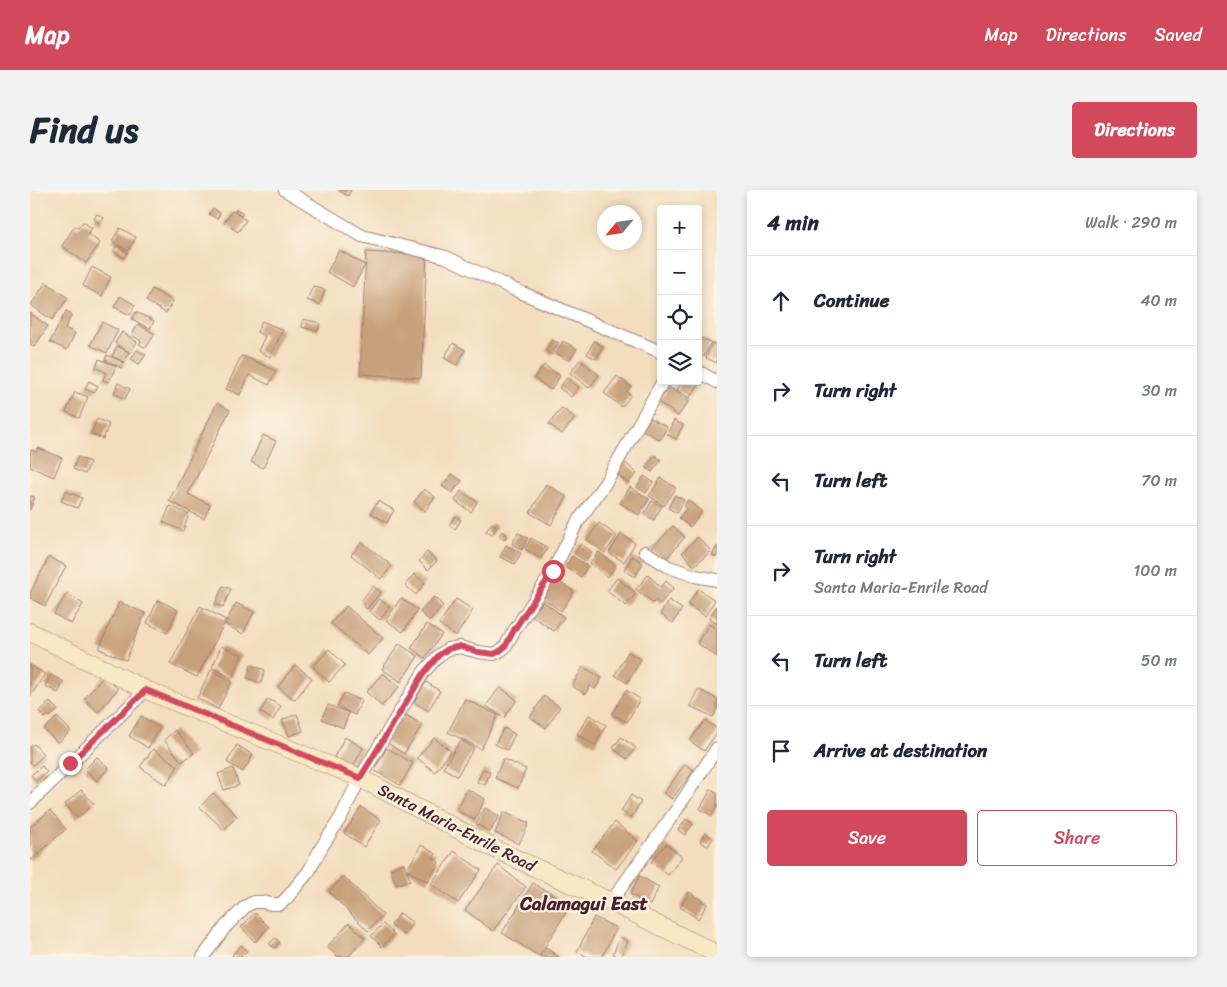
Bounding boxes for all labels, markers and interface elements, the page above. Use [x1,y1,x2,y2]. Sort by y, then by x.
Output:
text: Map [25,14,69,56]
text: Map [985,19,1018,51]
text: Directions [1046,19,1127,51]
text: Saved [1155,19,1202,51]
text: Find us [30,99,138,161]
button: Directions [1072,102,1197,158]
text: 4 min [767,204,819,242]
north arrow [597,205,642,250]
map controls [657,205,702,385]
button: + [657,205,702,250]
text: Walk · 290 m [1085,208,1177,237]
button: − [657,250,702,295]
text: Continue [814,284,890,317]
text: 40 m [1140,286,1177,315]
icon: ahead [767,287,795,315]
button: locate [657,295,702,340]
button: layers [657,340,702,385]
text: Turn right [814,374,896,407]
text: 30 m [1142,376,1177,405]
icon: right [767,377,795,405]
text: Turn left [814,464,887,497]
text: 70 m [1141,466,1177,495]
icon: left [767,467,795,495]
text: Turn right [814,540,896,573]
text: 100 m [1133,556,1177,585]
icon: right [767,557,795,585]
route start [542,560,565,583]
text: Santa Maria-Enrile Road [814,573,988,602]
text: Turn left [814,644,887,677]
text: 50 m [1141,646,1177,675]
icon: left [767,647,795,675]
text: Arrive at destination [814,734,987,767]
icon: arrive [767,737,795,765]
route end [59,752,82,775]
street label: Santa Maria-Enrile Road [373,775,542,881]
button: Save [767,810,967,866]
button: Share [977,810,1177,866]
district label: Calamagui East [519,887,648,920]

